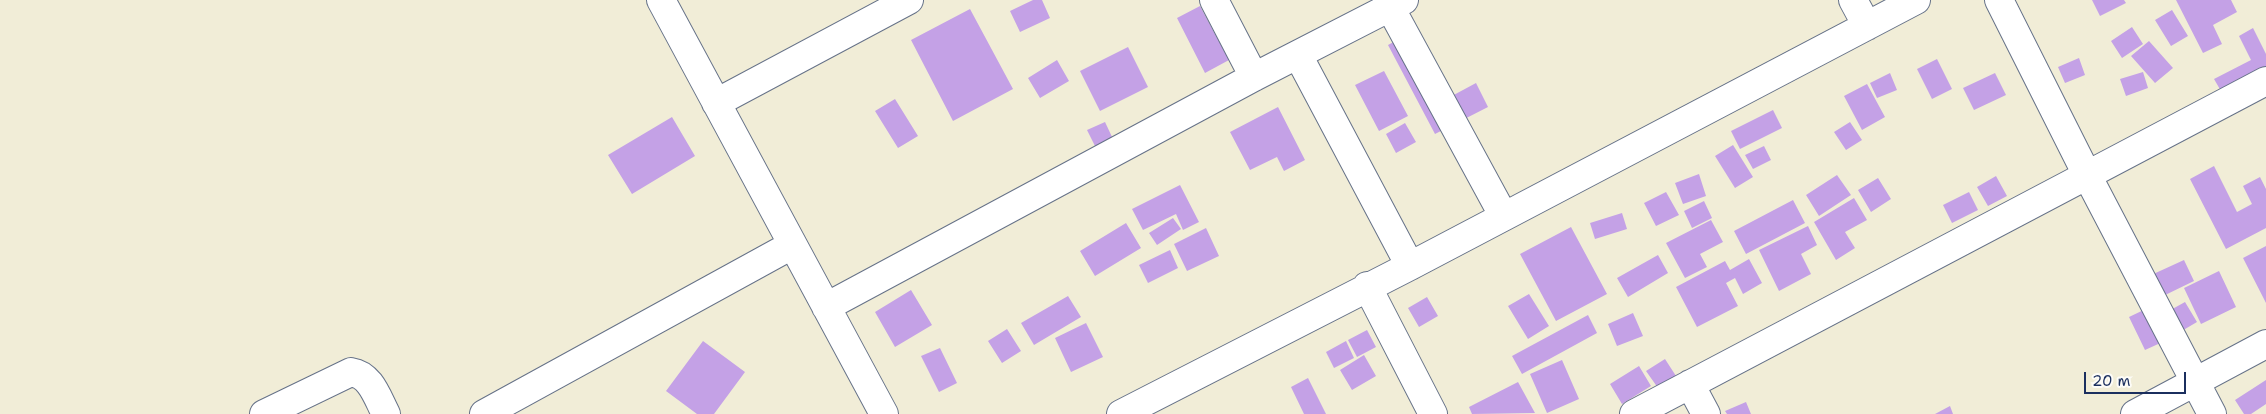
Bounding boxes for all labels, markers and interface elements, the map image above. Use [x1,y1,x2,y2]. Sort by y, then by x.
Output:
scale bar [2086,362,2188,394]
text: 20 m [2092,371,2131,391]

